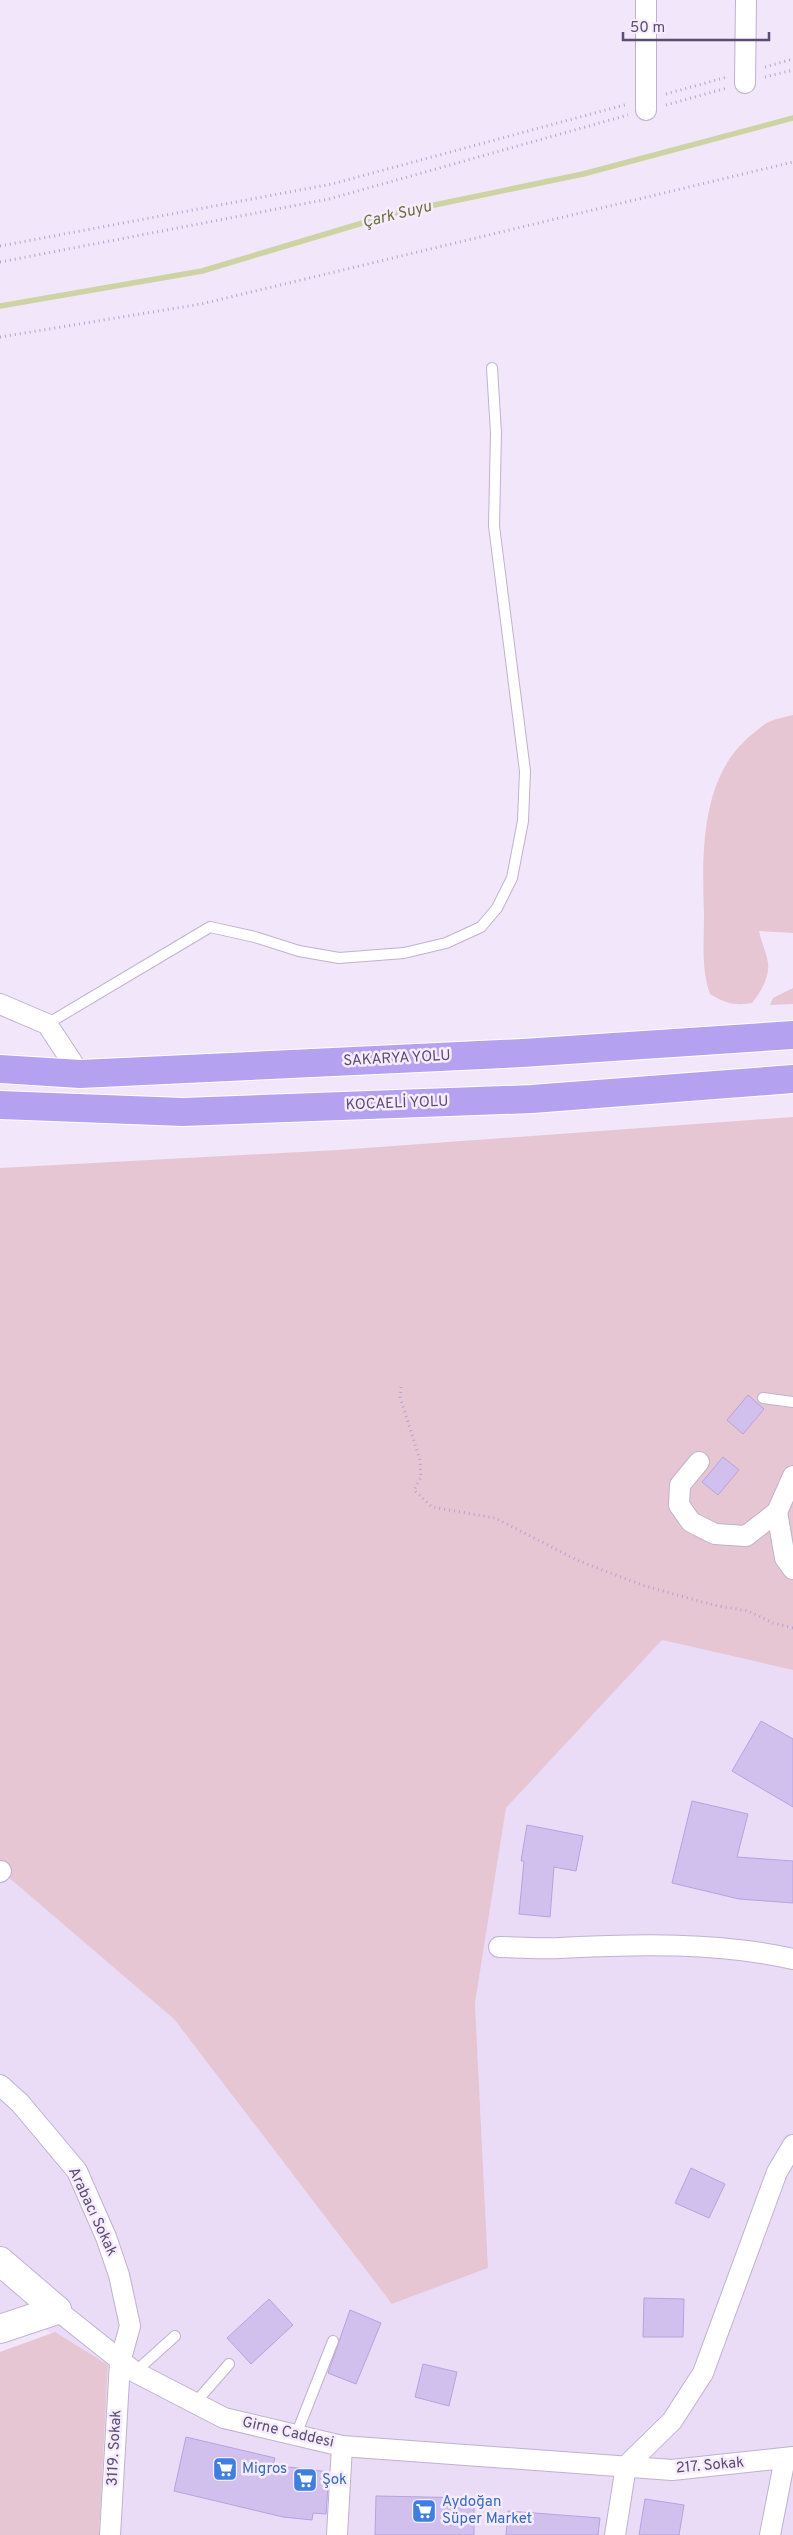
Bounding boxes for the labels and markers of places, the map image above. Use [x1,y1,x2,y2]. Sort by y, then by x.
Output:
supermarket icon: Migros [212,2456,238,2482]
place label: Migros [242,2460,287,2479]
supermarket icon: Şok [292,2467,318,2493]
place label: Şok [322,2471,347,2490]
place label: Aydoğan Süper Market [442,2493,532,2529]
supermarket icon: Aydoğan Süper Market [411,2498,437,2524]

